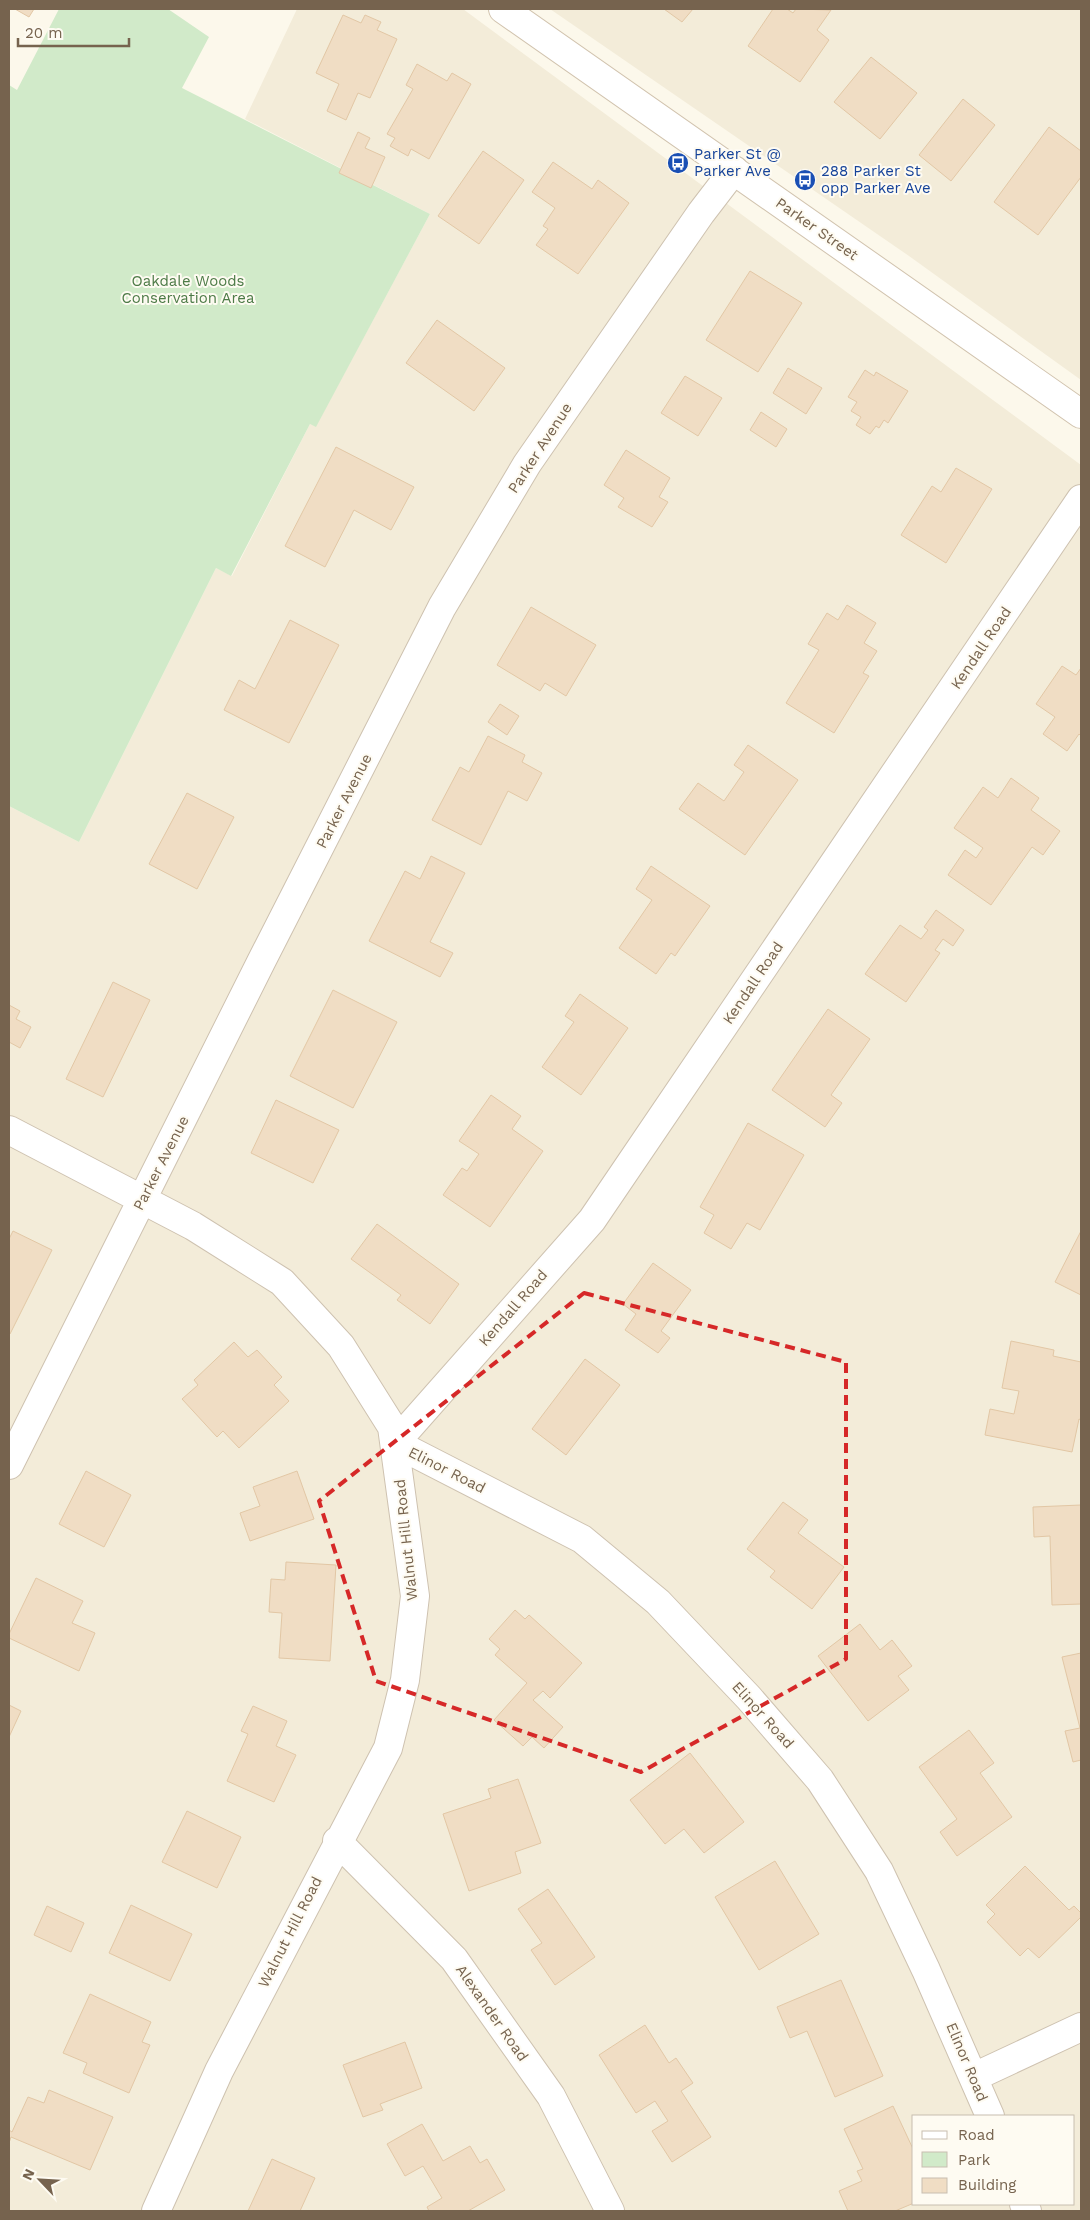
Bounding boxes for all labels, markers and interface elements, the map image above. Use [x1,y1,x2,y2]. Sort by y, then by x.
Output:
scale bar [18,15,129,47]
text: 20 m [25,24,63,42]
place label: Parker St @ Parker Ave [694,145,781,180]
bus stop icon: Parker St @ Parker Ave [666,151,690,175]
place label: 288 Parker St opp Parker Ave [821,162,931,197]
bus stop icon: 288 Parker St opp Parker Ave [793,168,817,192]
street label: Parker Street [772,194,862,265]
park label: Oakdale Woods Conservation Area [121,272,255,307]
street label: Parker Avenue [504,399,576,497]
street label: Kendall Road [947,603,1015,693]
street label: Parker Avenue [312,751,376,851]
street label: Kendall Road [719,938,787,1028]
street label: Parker Avenue [129,1113,193,1213]
street label: Kendall Road [475,1266,551,1350]
street label: Elinor Road [406,1443,488,1497]
street label: Walnut Hill Road [391,1478,421,1602]
street label: Elinor Road [728,1678,798,1752]
street label: Walnut Hill Road [254,1873,326,1991]
street label: Alexander Road [452,1961,532,2065]
street label: Elinor Road [942,2020,992,2104]
legend [912,2115,1075,2205]
text: Road [958,2126,995,2144]
text: Park [958,2151,991,2169]
north arrow [15,2155,65,2205]
text: N [19,2166,38,2183]
text: Building [958,2176,1016,2194]

